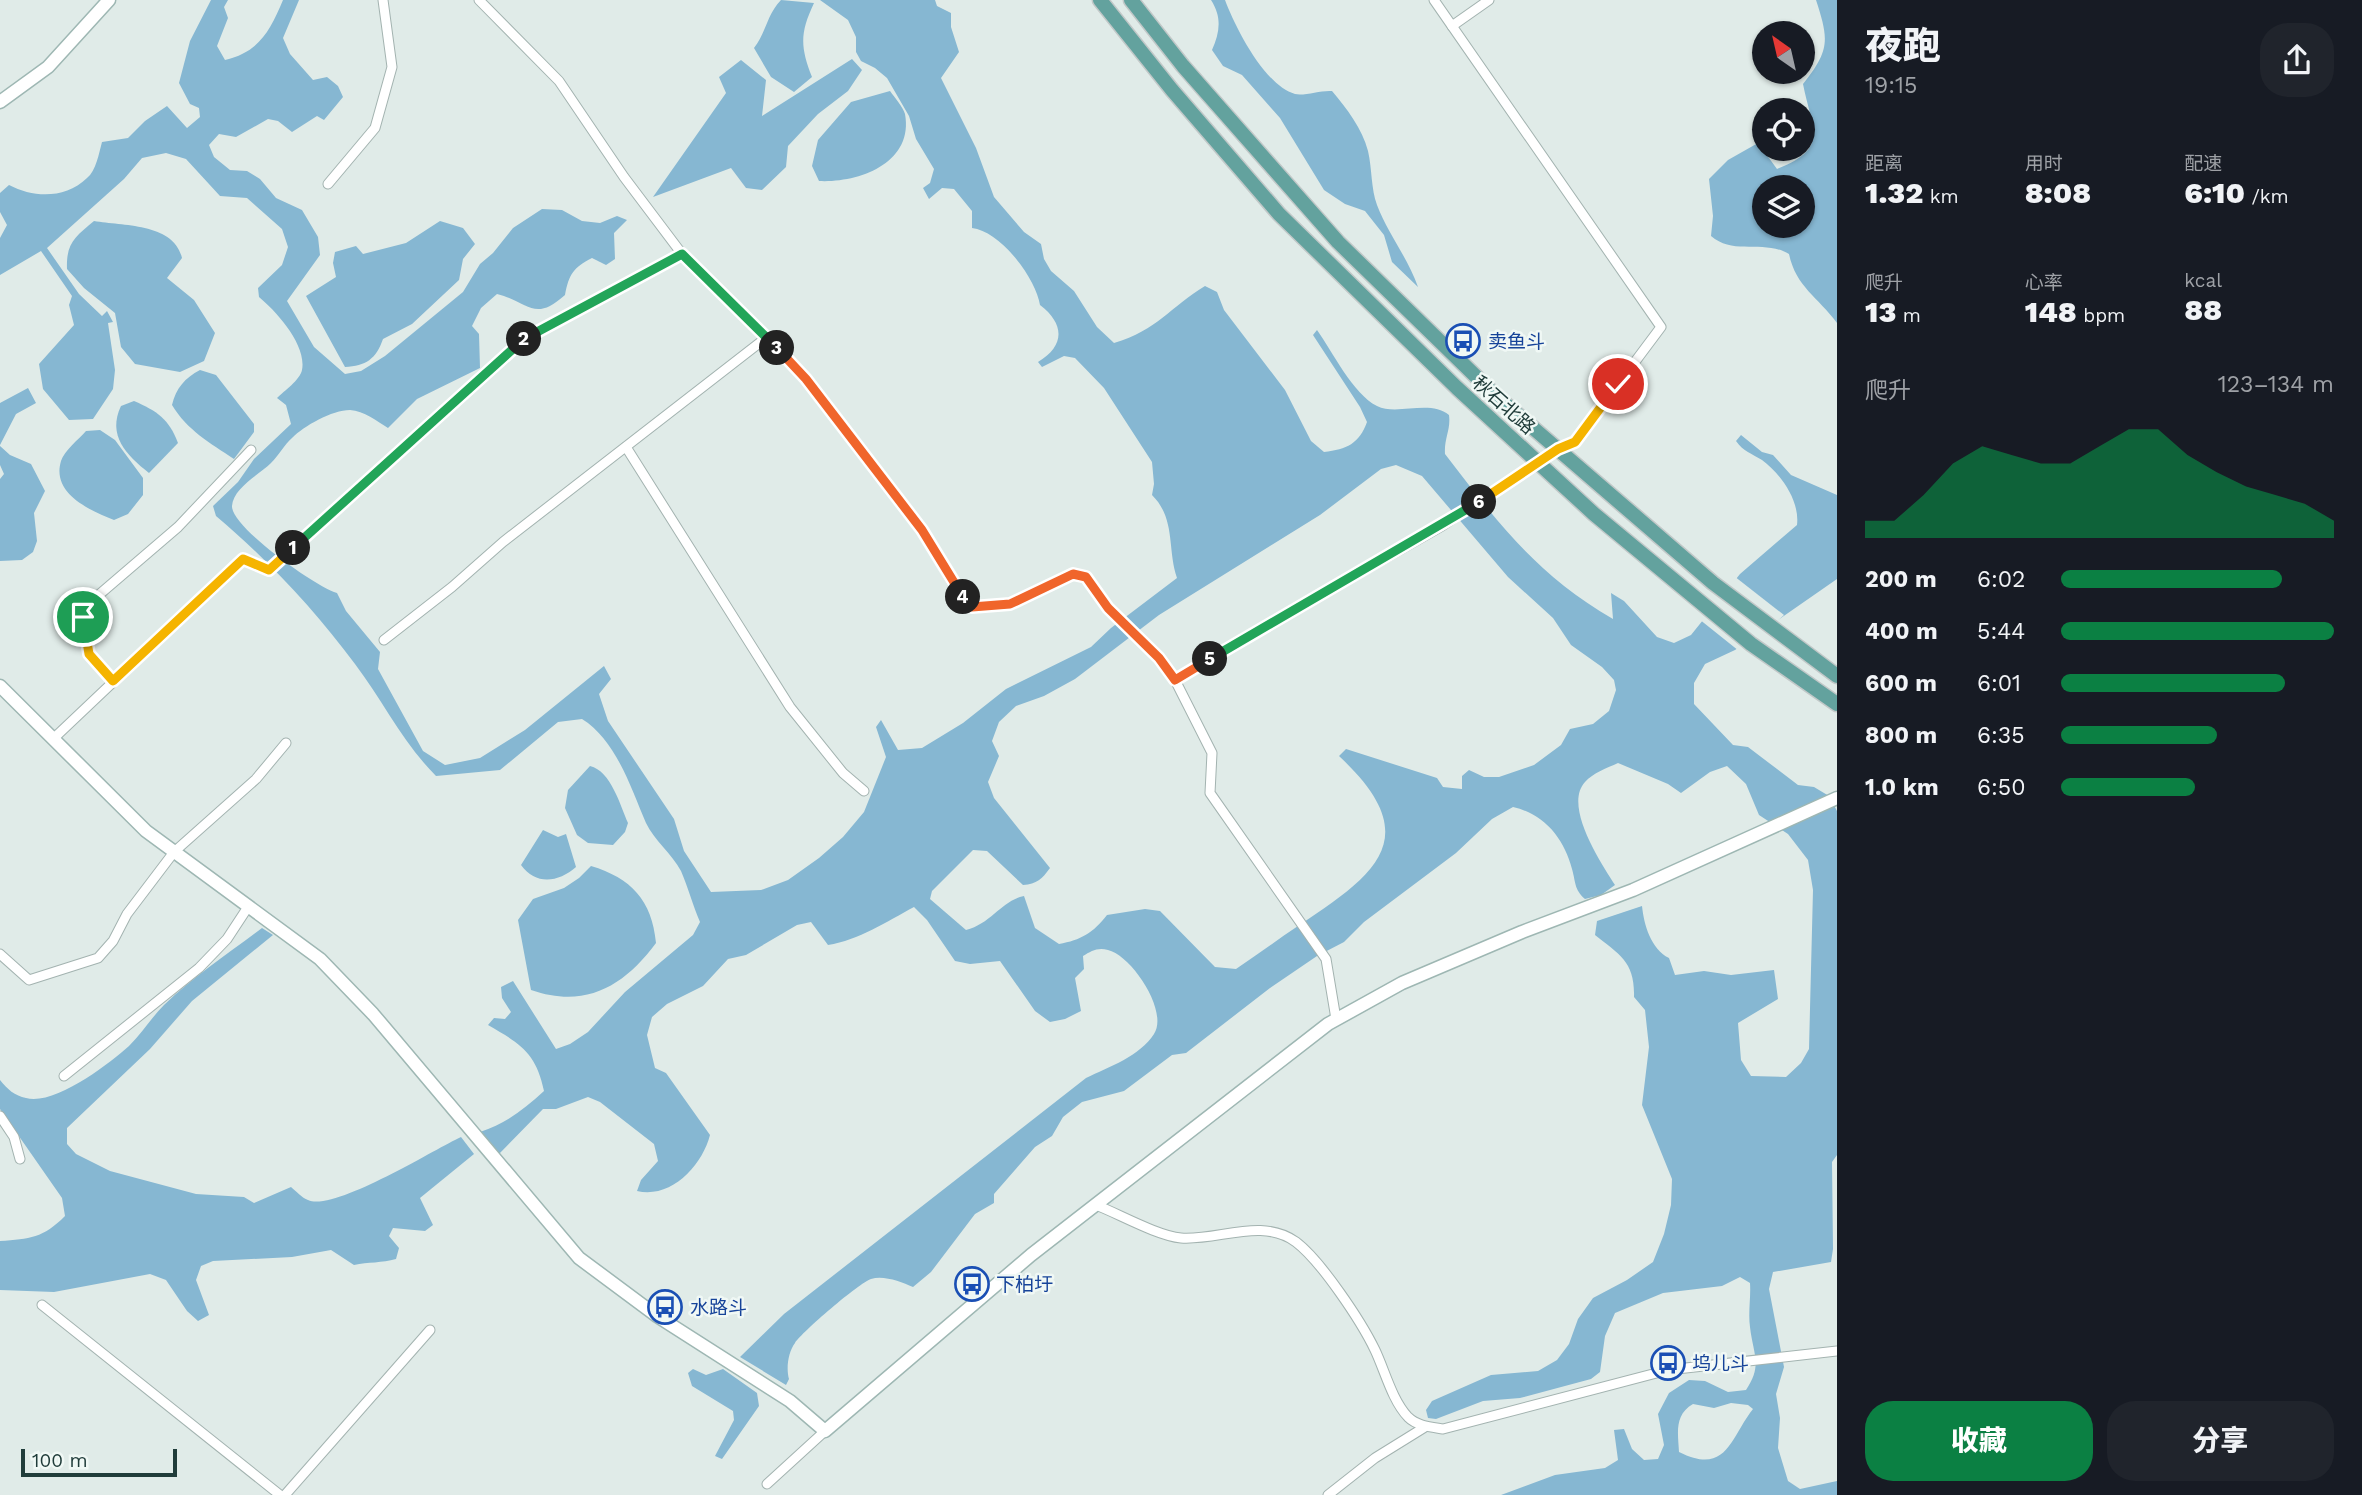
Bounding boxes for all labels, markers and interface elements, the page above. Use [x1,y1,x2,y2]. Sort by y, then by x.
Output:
north arrow [1752,21,1815,84]
map controls [1752,21,1815,238]
button: share [2260,23,2334,97]
text: 夜跑 [1865,24,1941,68]
text: 19:15 [1865,72,1917,99]
button: locate [1752,98,1815,161]
text: 距离 [1865,152,1903,175]
text: 用时 [2025,152,2063,175]
text: 配速 [2184,152,2222,175]
button: layers [1752,175,1815,238]
text: 1.32 [1865,175,1923,210]
text: 8:08 [2025,175,2091,210]
text: 6:10 [2184,175,2245,210]
text: km [1923,185,1959,208]
text: /km [2245,185,2289,208]
text: kcal [2184,269,2222,292]
text: 爬升 [1865,271,1903,294]
text: 心率 [2025,271,2063,294]
text: 88 [2184,292,2222,327]
text: 13 [1865,294,1896,329]
text: 148 [2025,294,2077,329]
text: m [1896,304,1921,327]
text: bpm [2077,304,2125,327]
pin: 2 [506,322,542,356]
bus stop icon: 卖鱼斗 [1444,322,1482,360]
text: 2 [518,327,529,350]
pin: 3 [760,330,794,366]
place label: 卖鱼斗 [1488,330,1545,353]
text: 3 [771,336,782,359]
pin [1588,354,1648,414]
icon: check [1599,365,1637,403]
street label: 秋石北路 [1468,371,1540,439]
text: 123–134 m [2218,371,2334,398]
text: 爬升 [1865,377,1911,404]
pin: 6 [1462,484,1496,520]
text: 6 [1473,490,1484,513]
pin: 1 [276,530,310,566]
text: 1 [288,536,297,559]
text: 200 m [1865,566,1937,593]
text: 6:02 [1977,566,2026,593]
pin: 4 [946,580,981,614]
text: 4 [956,585,969,608]
pin [53,587,113,647]
icon: arrive [64,598,102,636]
text: 400 m [1865,618,1938,645]
text: 5:44 [1977,618,2025,645]
pin: 5 [1192,642,1228,676]
text: 5 [1204,647,1215,670]
text: 600 m [1865,670,1937,697]
text: 6:01 [1977,670,2021,697]
text: 800 m [1865,722,1937,749]
text: 6:35 [1977,722,2025,749]
text: 1.0 km [1865,774,1939,801]
text: 6:50 [1977,774,2025,801]
bus stop icon: 下柏圩 [953,1265,991,1303]
place label: 下柏圩 [996,1273,1053,1296]
bus stop icon: 水路斗 [646,1288,684,1326]
place label: 水路斗 [690,1296,747,1319]
bus stop icon: 坞儿斗 [1649,1344,1687,1382]
place label: 坞儿斗 [1692,1352,1749,1375]
button: 收藏 [1865,1401,2093,1481]
button: 分享 [2107,1401,2334,1481]
scale bar [21,1446,177,1478]
text: 100 m [32,1449,88,1472]

